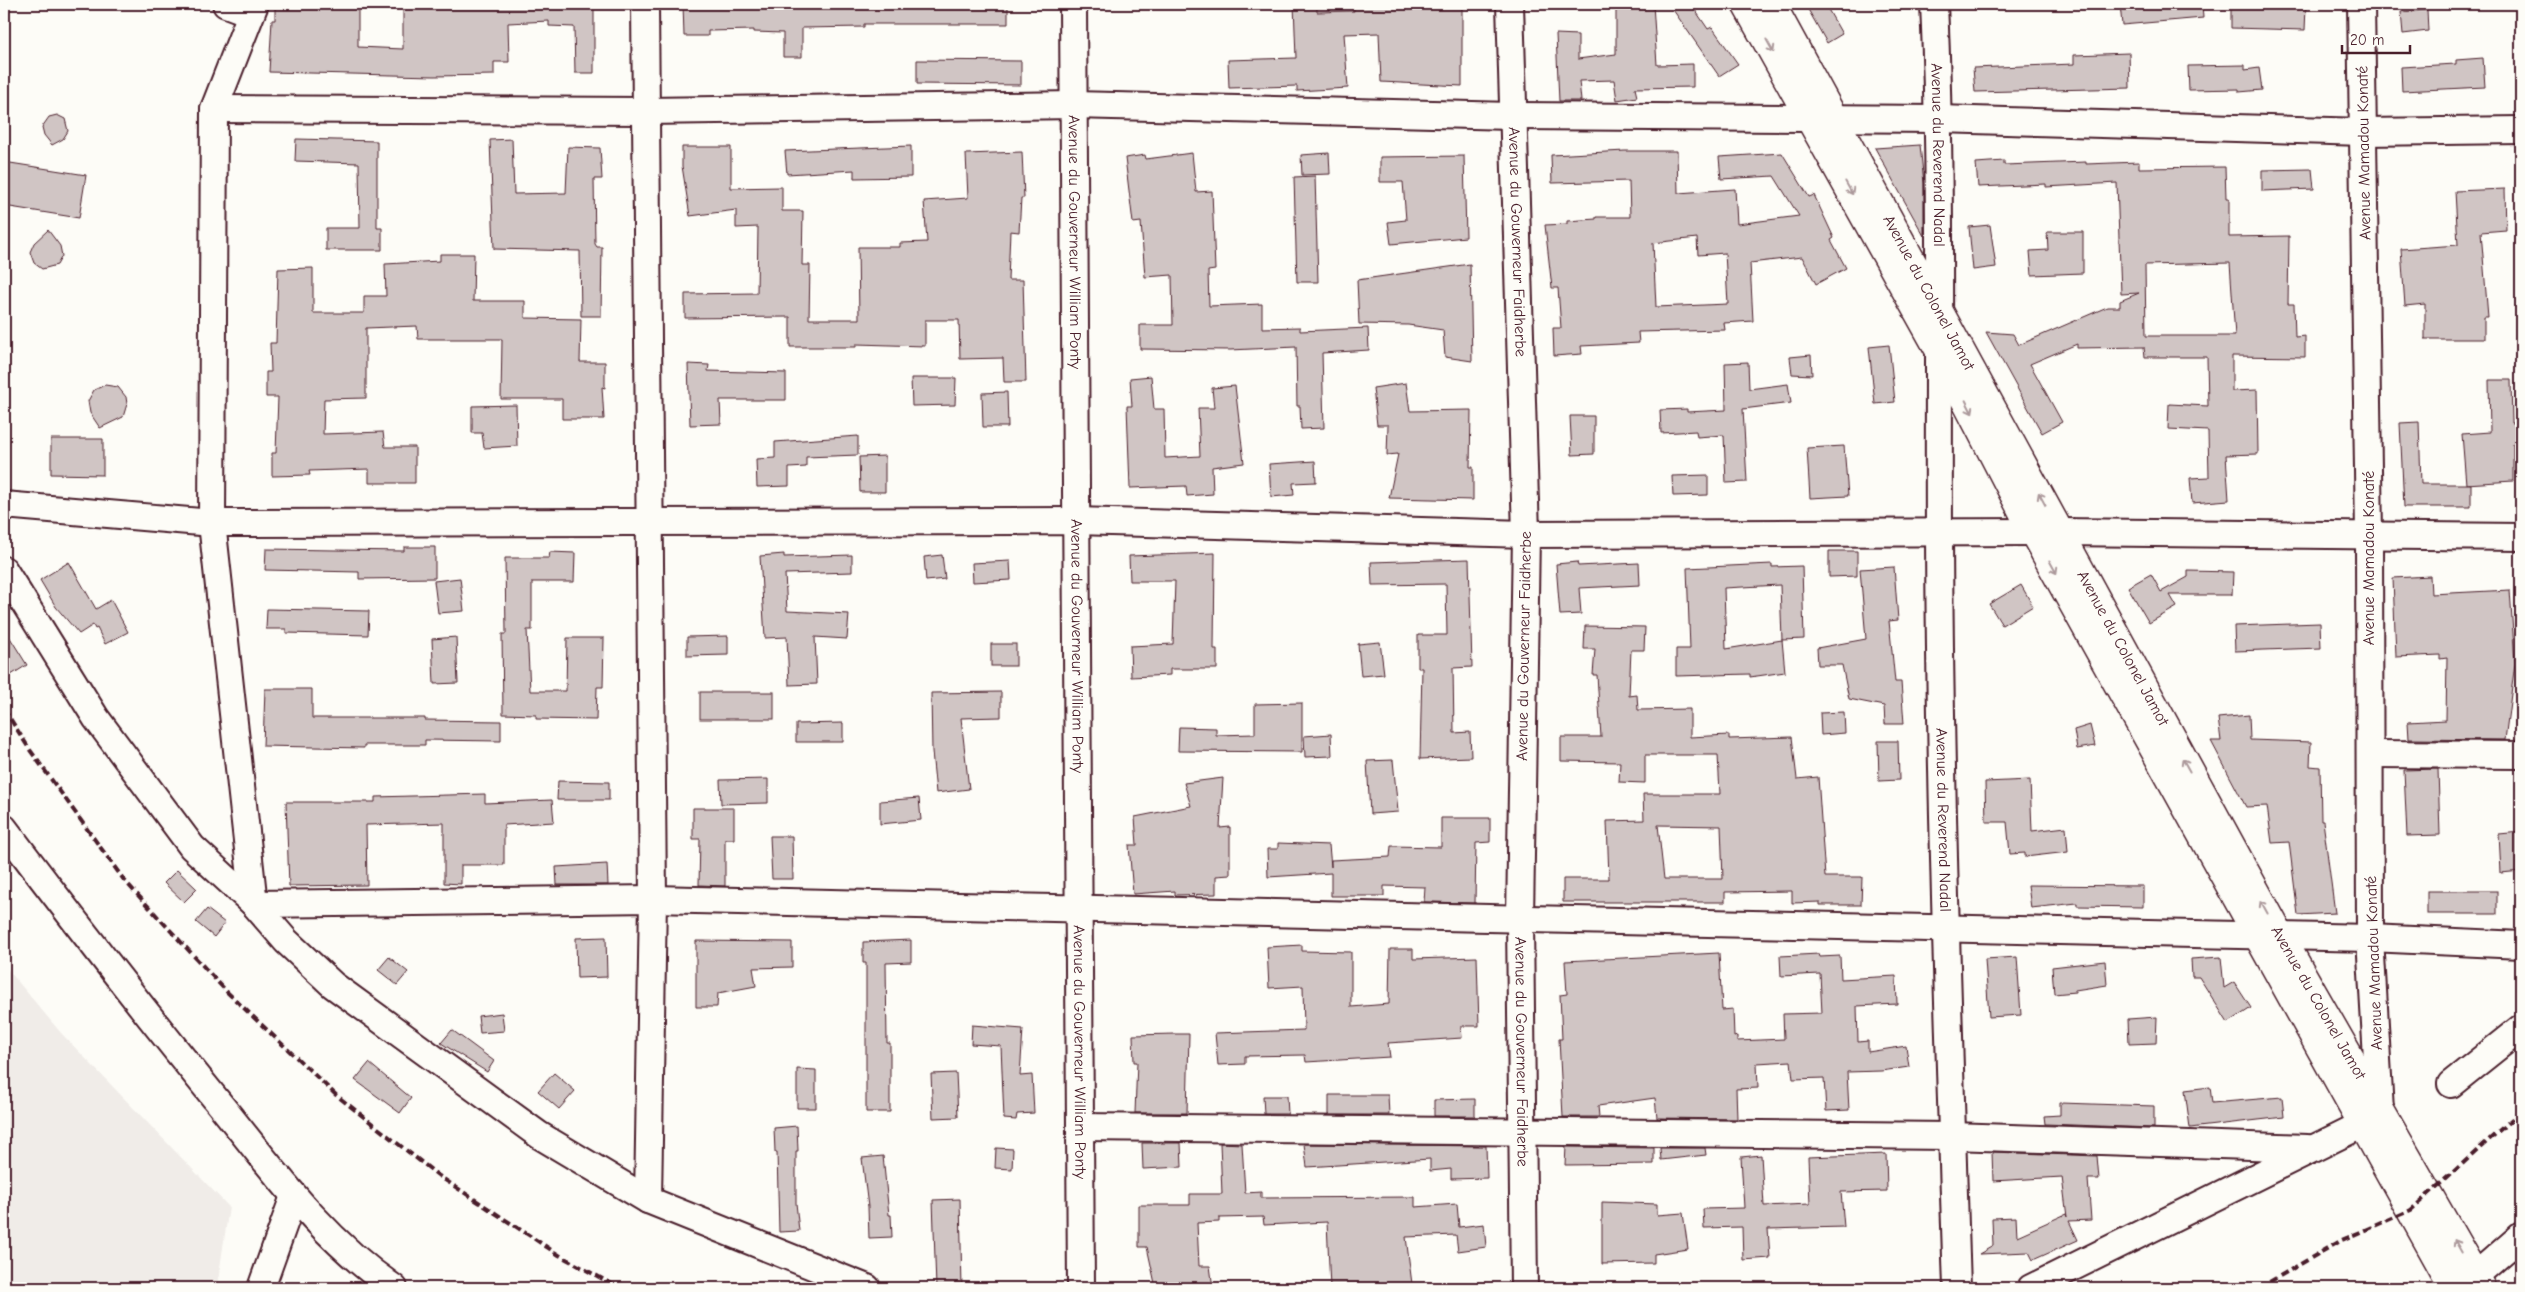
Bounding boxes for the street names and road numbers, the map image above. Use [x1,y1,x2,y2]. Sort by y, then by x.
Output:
street label: Avenue du Reverend Nadal [1927,63,1948,247]
street label: Avenue Mamadou Konaté [2353,66,2375,240]
street label: Avenue du Gouverneur William Ponty [1065,115,1084,370]
street label: Avenue du Gouverneur Faidherbe [1505,127,1530,357]
street label: Avenue du Colonel Jamot [1879,212,1978,374]
street label: Avenue Mamadou Konaté [2360,471,2378,645]
street label: Avenue du Gouverneur William Ponty [1067,519,1087,774]
street label: Avenue du Gouverneur Faidherbe [1513,531,1535,761]
street label: Avenue du Colonel Jamot [2073,568,2173,729]
street label: Avenue du Reverend Nadal [1932,728,1954,912]
street label: Avenue Mamadou Konaté [2362,876,2386,1050]
street label: Avenue du Colonel Jamot [2267,923,2370,1083]
street label: Avenue du Gouverneur William Ponty [1070,925,1089,1180]
street label: Avenue du Gouverneur Faidherbe [1511,937,1532,1167]

